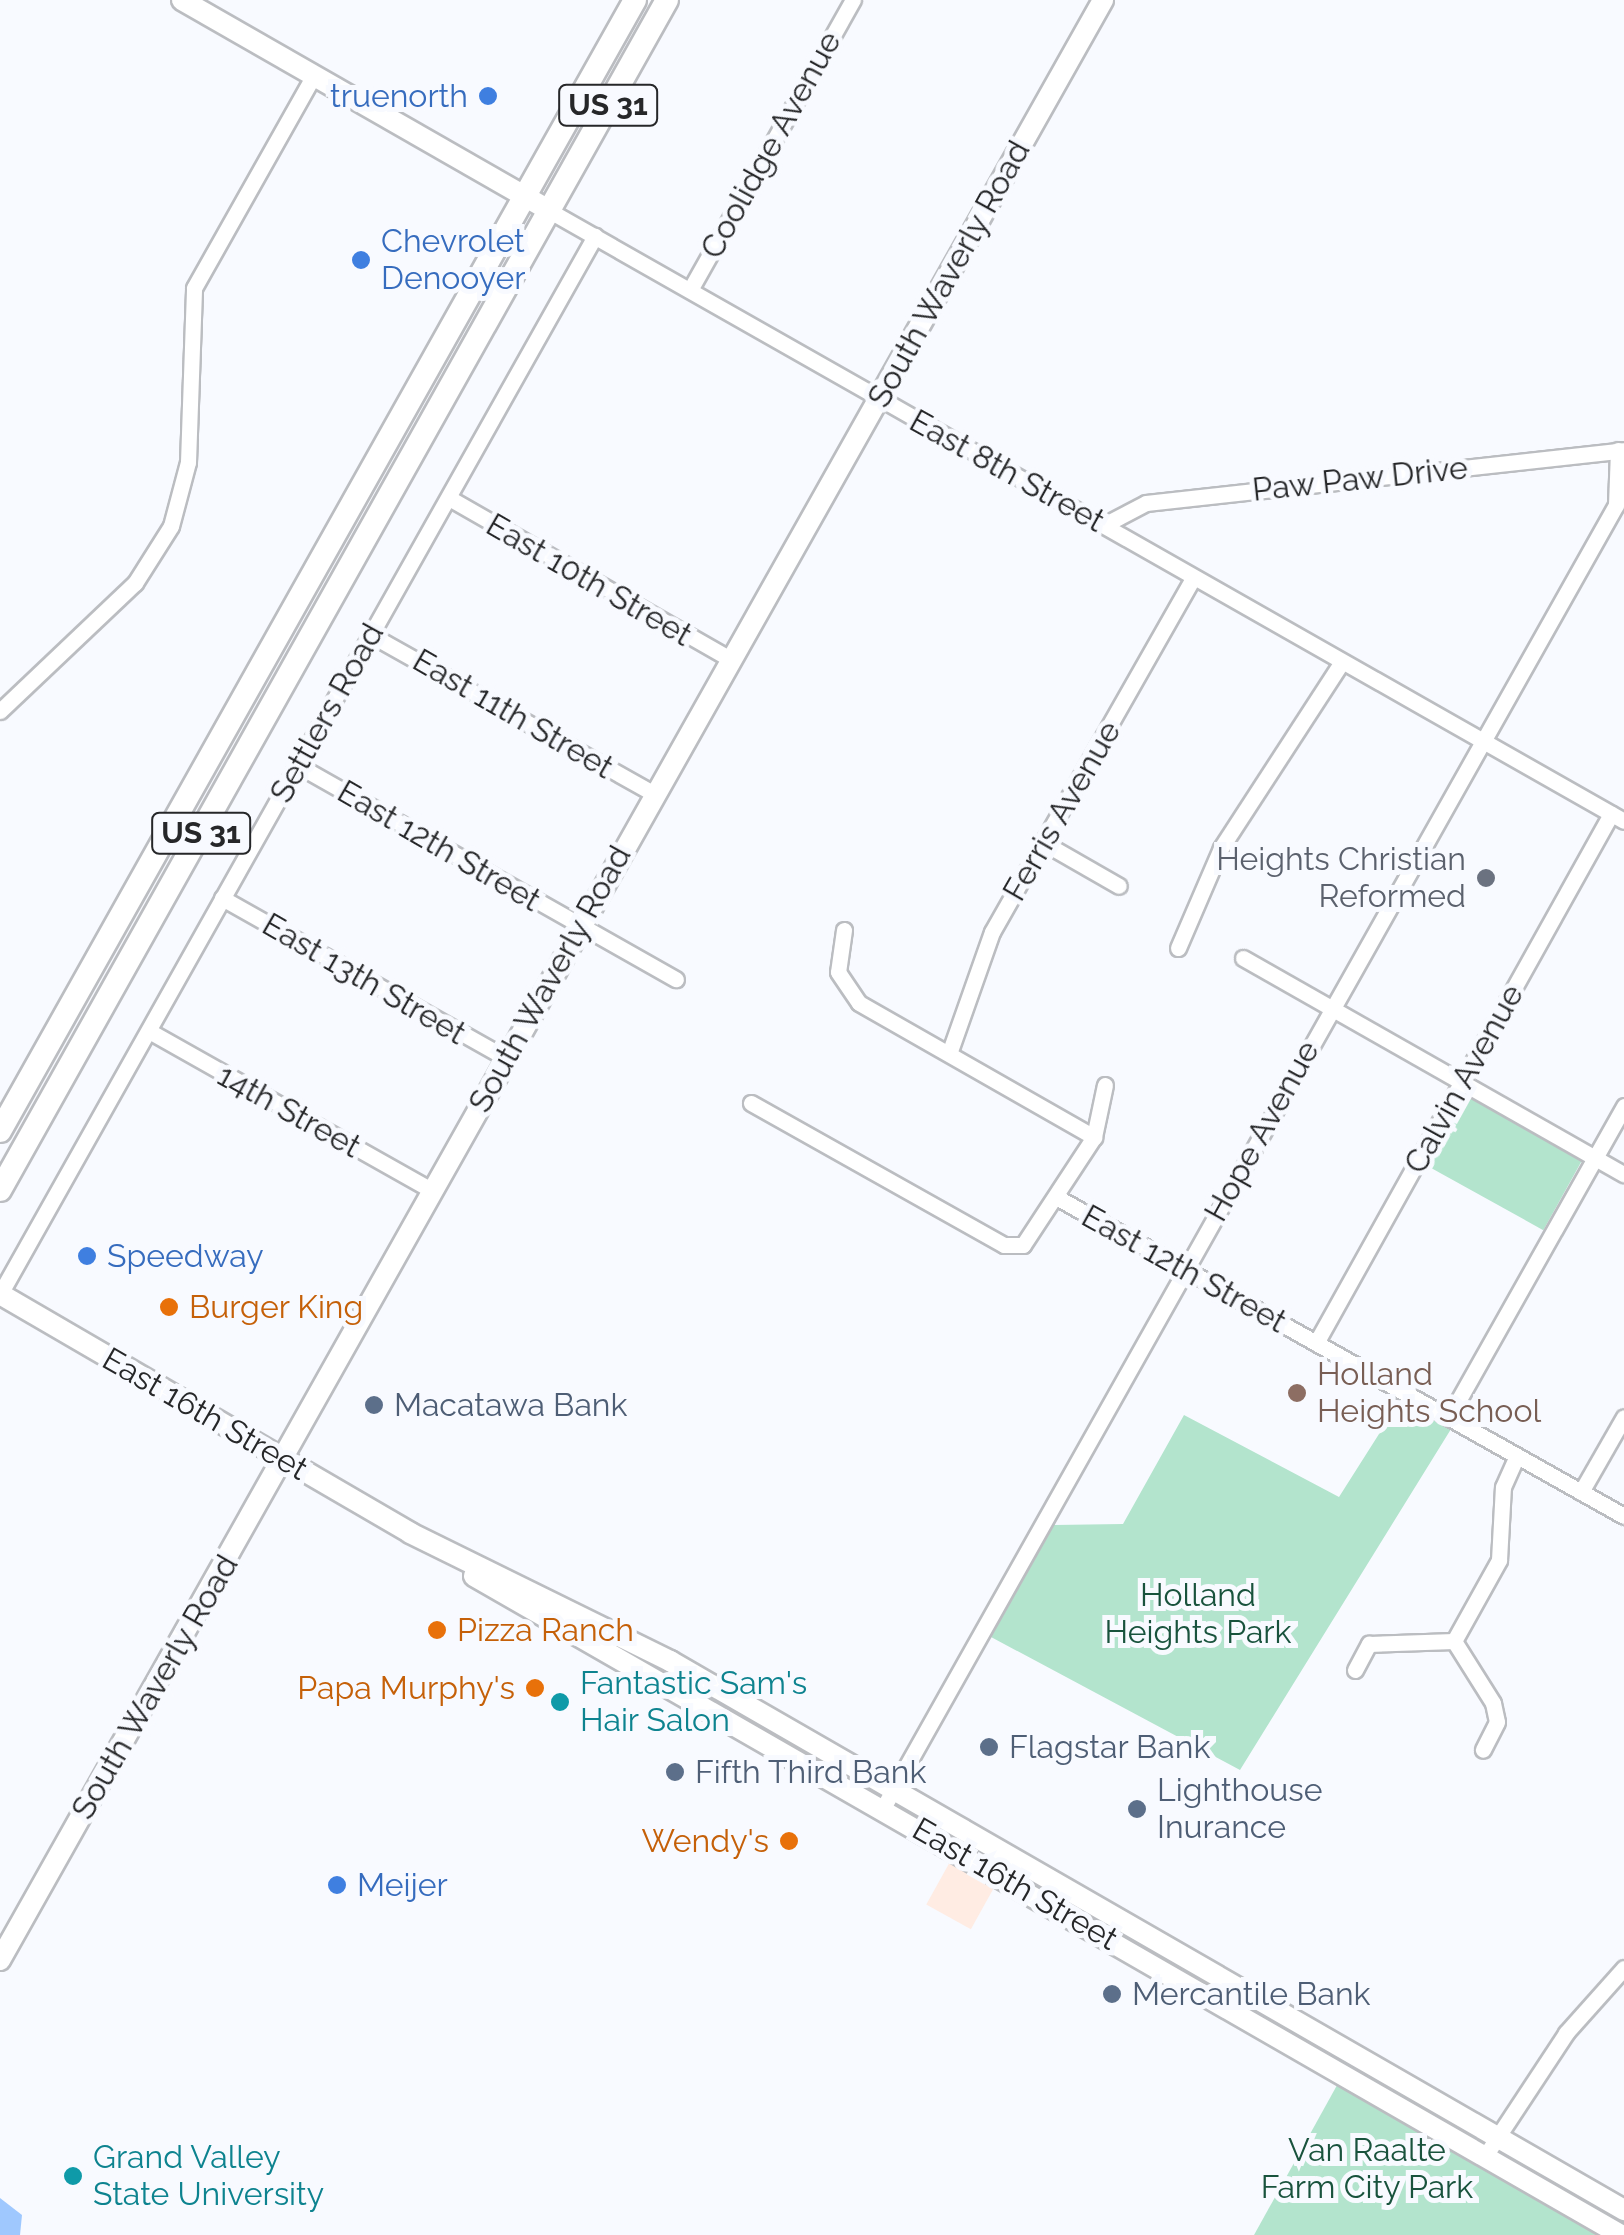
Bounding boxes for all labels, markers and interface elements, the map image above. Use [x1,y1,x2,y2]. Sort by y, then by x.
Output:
street label: Coolidge Avenue [692,24,850,266]
place label: truenorth [330,77,468,115]
road number: US 31 [558,80,658,130]
marker: truenorth [477,85,499,107]
street label: South Waverly Road [859,133,1039,415]
place label: Chevrolet Denooyer [381,223,526,298]
marker: Chevrolet Denooyer [350,249,372,271]
street label: East 8th Street [903,402,1111,540]
street label: Paw Paw Drive [1250,449,1470,509]
street label: East 10th Street [480,506,698,654]
street label: Settlers Road [262,617,392,809]
street label: East 11th Street [406,641,620,787]
street label: Ferris Avenue [995,714,1129,908]
street label: East 12th Street [331,772,547,920]
road number: US 31 [151,808,251,858]
street label: South Waverly Road [460,838,640,1120]
place label: Heights Christian Reformed [1216,841,1466,916]
marker: Heights Christian Reformed [1475,867,1497,889]
street label: East 13th Street [256,905,472,1053]
street label: Calvin Avenue [1396,978,1532,1180]
street label: Hope Avenue [1196,1034,1328,1228]
street label: 14th Street [211,1056,367,1166]
street label: East 12th Street [1075,1197,1293,1341]
place label: Speedway [107,1237,264,1275]
marker: Speedway [76,1245,98,1267]
place label: Burger King [189,1288,364,1326]
marker: Burger King [158,1296,180,1318]
street label: East 16th Street [96,1340,314,1488]
place label: Holland Heights School [1317,1356,1541,1431]
marker: Holland Heights School [1286,1382,1308,1404]
place label: Macatawa Bank [394,1386,627,1424]
marker: Macatawa Bank [363,1394,385,1416]
street label: South Waverly Road [63,1547,247,1827]
park label: Holland Heights Park [1104,1577,1292,1652]
place label: Pizza Ranch [457,1611,634,1649]
marker: Pizza Ranch [426,1619,448,1641]
place label: Fantastic Sam's Hair Salon [580,1665,807,1740]
place label: Papa Murphy's [297,1669,515,1707]
marker: Papa Murphy's [524,1677,546,1699]
marker: Fantastic Sam's Hair Salon [549,1691,571,1713]
place label: Flagstar Bank [1009,1728,1211,1766]
marker: Flagstar Bank [978,1736,1000,1758]
place label: Fifth Third Bank [695,1753,927,1791]
marker: Fifth Third Bank [664,1761,686,1783]
place label: Lighthouse Inurance [1157,1772,1323,1847]
marker: Lighthouse Inurance [1126,1798,1148,1820]
street label: East 16th Street [906,1810,1124,1958]
place label: Wendy's [642,1822,769,1860]
marker: Wendy's [778,1830,800,1852]
place label: Meijer [357,1866,448,1904]
marker: Meijer [326,1874,348,1896]
place label: Mercantile Bank [1132,1975,1371,2013]
marker: Mercantile Bank [1101,1983,1123,2005]
park label: Van Raalte Farm City Park [1260,2132,1474,2207]
place label: Grand Valley State University [93,2139,324,2214]
marker: Grand Valley State University [62,2165,84,2187]

